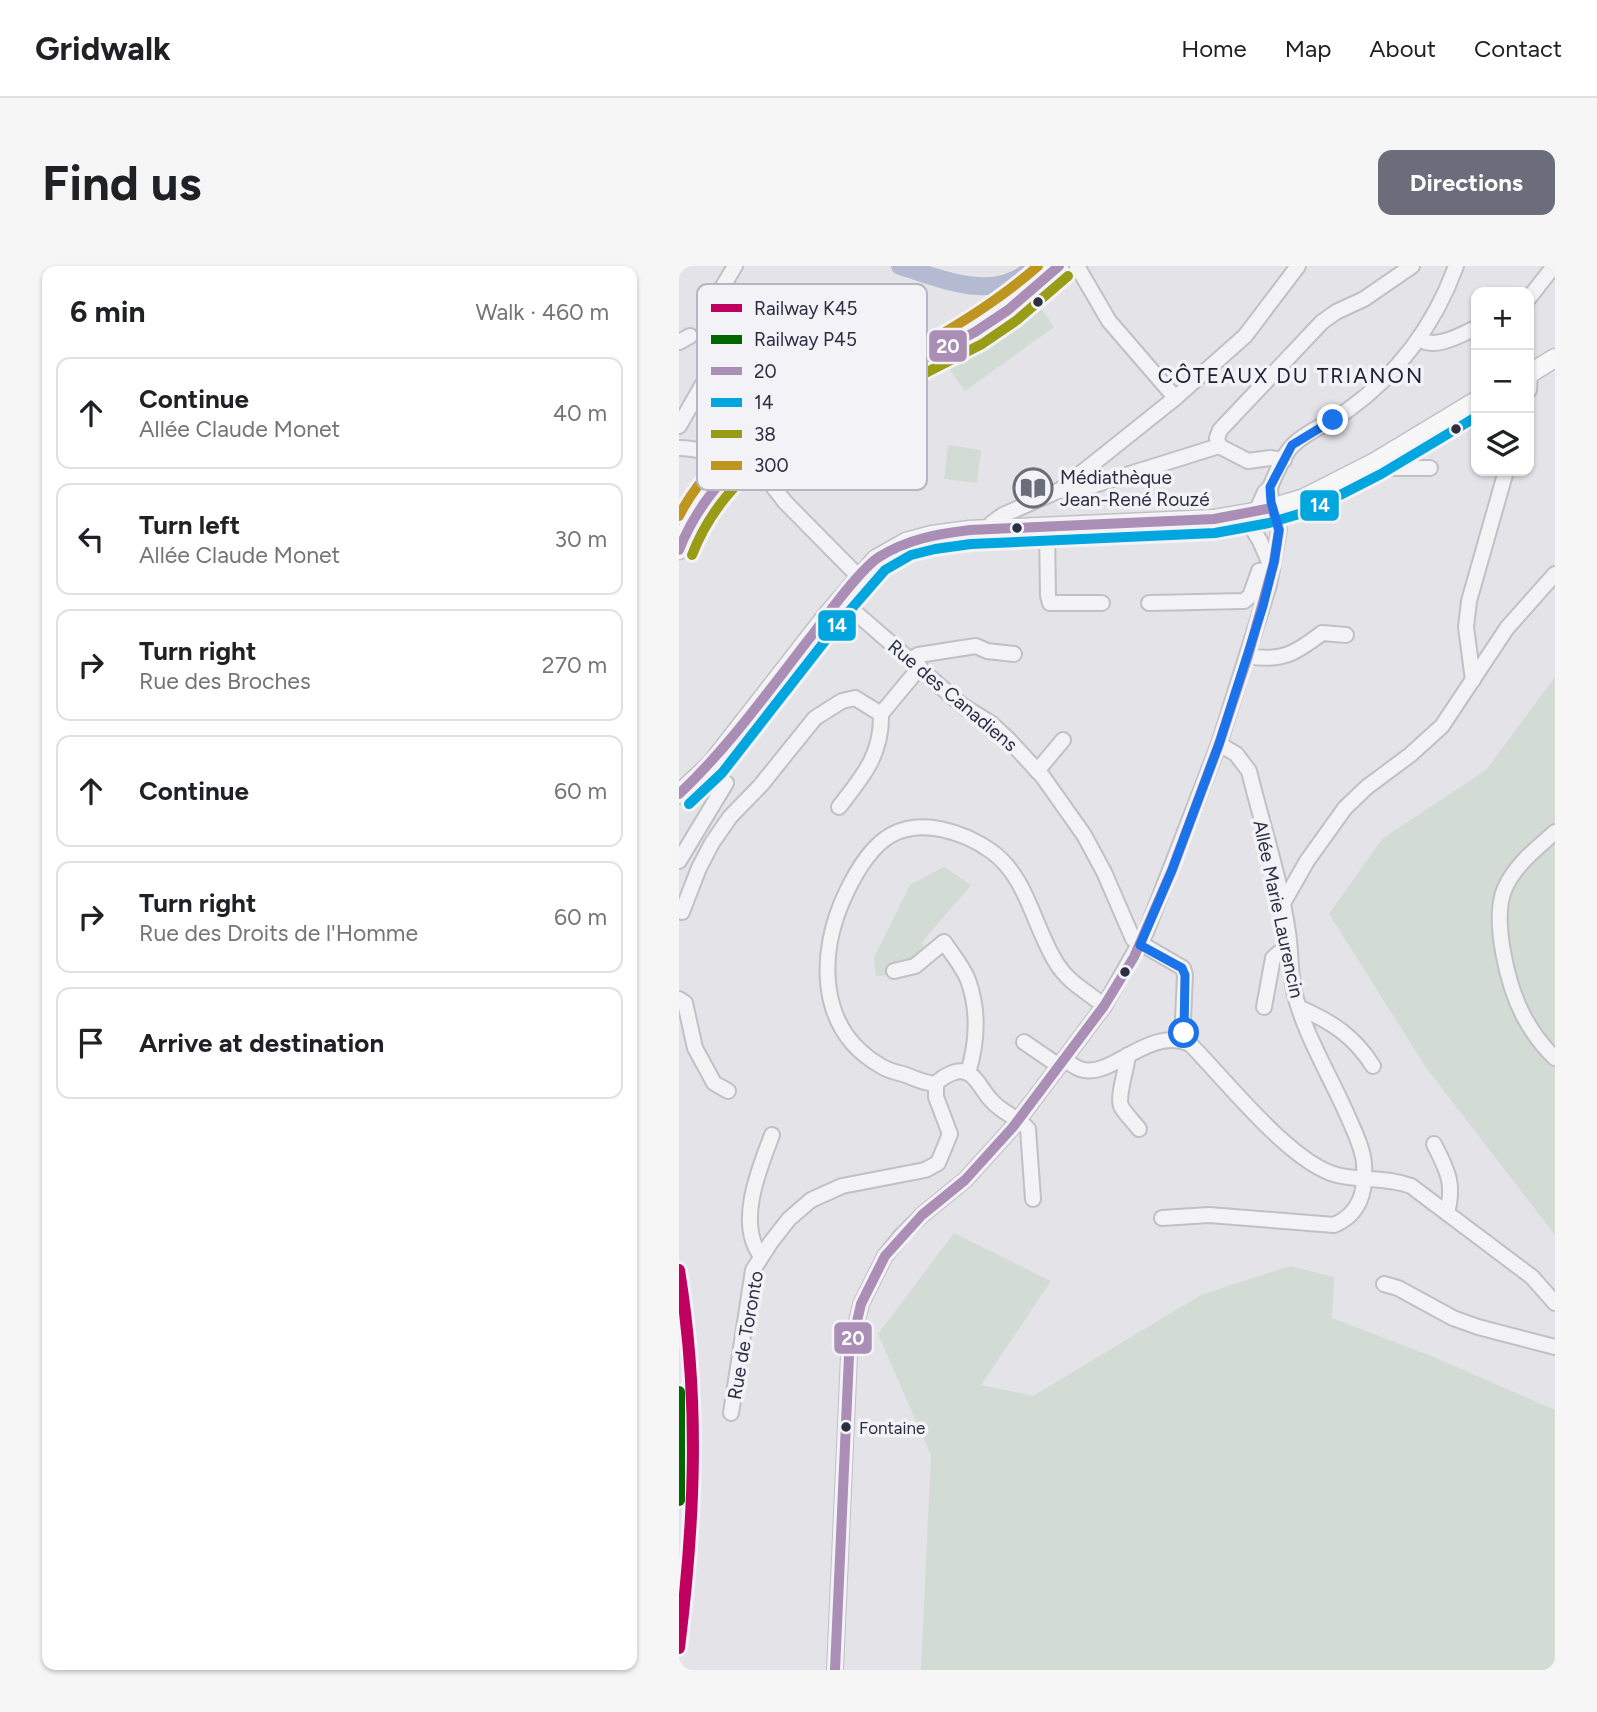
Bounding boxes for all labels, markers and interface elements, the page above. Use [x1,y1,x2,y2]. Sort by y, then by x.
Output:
text: Gridwalk [35,29,171,68]
text: Home [1181,34,1247,63]
text: Map [1285,34,1331,63]
text: About [1369,34,1436,63]
text: Contact [1474,34,1562,63]
button: Directions [1378,150,1555,215]
text: Find us [42,153,201,212]
legend [697,284,927,490]
map controls [1471,287,1534,476]
button: + [1471,287,1534,350]
text: 6 min [70,293,146,330]
unlabelled marker [1031,295,1045,309]
text: Railway K45 [754,297,857,320]
text: Walk · 460 m [475,298,609,326]
text: Railway P45 [754,328,857,351]
line badge: 20 [928,329,968,363]
text: 20 [936,335,960,358]
button: − [1471,350,1534,413]
text: 20 [754,360,777,383]
district label: CÔTEAUX DU TRIANON [1158,363,1424,388]
text: Continue [139,383,249,415]
text: 14 [754,391,774,414]
icon: ahead [72,394,110,432]
text: 40 m [553,399,607,427]
route end [1317,404,1348,435]
button: layers [1471,413,1534,476]
text: Allée Claude Monet [139,415,340,443]
unlabelled marker [1449,422,1463,436]
text: 38 [754,423,776,446]
text: 300 [754,454,789,477]
place label: Médiathèque Jean-René Rouzé [1060,466,1210,511]
library icon: Médiathèque Jean-René Rouzé [1012,467,1054,509]
line badge: 14 [1299,489,1340,522]
text: 14 [1310,494,1330,517]
text: Turn left [139,509,240,541]
icon: left [72,520,110,558]
unlabelled marker [1010,521,1024,535]
text: 30 m [554,525,607,553]
text: Allée Claude Monet [139,541,340,569]
line badge: 14 [817,609,857,642]
text: 14 [827,614,847,637]
text: Turn right [139,635,256,667]
street label: Rue des Canadiens [883,635,1022,756]
icon: right [72,646,110,684]
text: 270 m [542,651,607,679]
text: Rue des Broches [139,667,311,695]
icon: ahead [72,772,110,810]
text: Continue [139,775,249,807]
text: 60 m [554,777,607,805]
street label: Allée Marie Laurencin [1248,818,1309,1000]
text: Turn right [139,887,256,919]
icon: right [72,898,110,936]
text: 60 m [554,903,607,931]
text: Rue des Droits de l'Homme [139,919,418,947]
unlabelled marker [1118,965,1132,979]
route start [1168,1017,1199,1048]
icon: arrive [72,1024,110,1062]
text: Arrive at destination [139,1027,384,1059]
street label: Rue de Toronto [723,1269,768,1401]
line badge: 20 [833,1321,873,1355]
text: 20 [841,1327,865,1350]
place label: Fontaine [859,1418,925,1438]
marker: Fontaine [839,1420,853,1434]

